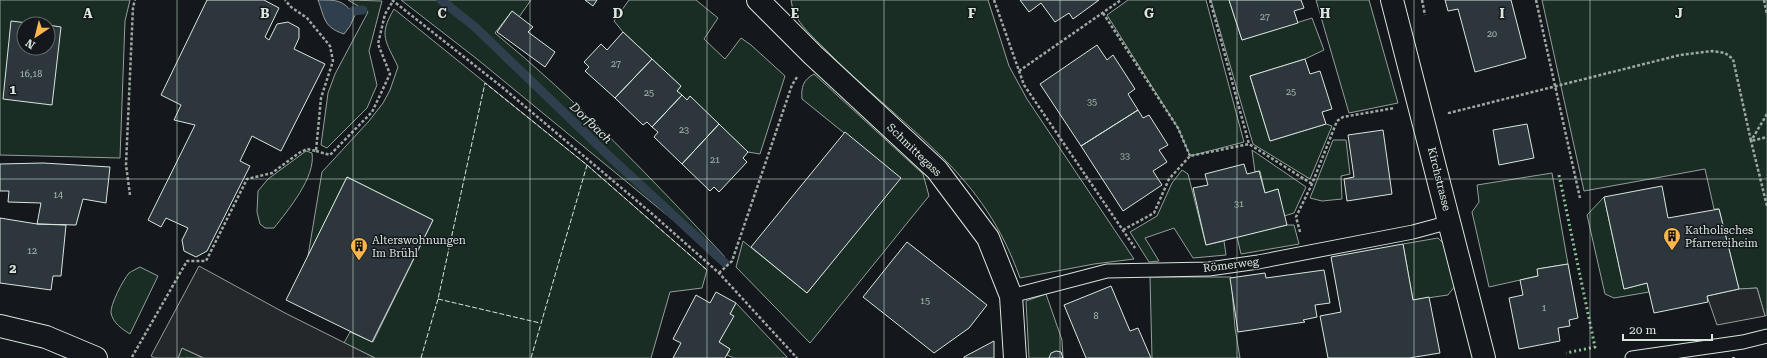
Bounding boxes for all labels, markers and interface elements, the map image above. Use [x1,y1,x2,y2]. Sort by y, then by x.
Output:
text: A [83,6,93,21]
text: B [260,6,270,21]
text: C [437,6,447,21]
text: D [613,6,623,21]
text: E [791,6,799,21]
text: F [968,6,976,21]
text: G [1144,6,1154,21]
text: H [1320,6,1331,21]
text: I [1499,6,1505,21]
text: J [1675,6,1683,21]
house number: 27 [1260,12,1270,22]
north arrow [16,16,56,56]
house number: 20 [1487,29,1497,39]
text: N [23,36,38,52]
house number: 27 [611,59,621,69]
house number: 16,18 [20,69,42,79]
text: 1 [9,82,17,97]
house number: 25 [1286,87,1296,97]
house number: 25 [644,88,654,98]
house number: 35 [1087,97,1097,107]
water label: Dorfbach [566,99,615,147]
street label: Schmittegass [884,121,944,179]
house number: 23 [679,125,689,135]
street label: Kirchstrasse [1425,146,1453,212]
house number: 33 [1120,151,1130,161]
house number: 21 [710,155,720,165]
house number: 14 [53,190,63,200]
house number: 31 [1234,199,1244,209]
place label: Katholisches Pfarrereiheim [1685,224,1758,250]
building icon: Katholisches Pfarrereiheim [1662,226,1682,251]
place label: Alterswohnungen Im Brühl [372,234,466,260]
building icon: Alterswohnungen Im Brühl [349,236,369,261]
house number: 12 [27,246,37,256]
street label: Römerweg [1202,255,1260,275]
text: 2 [9,261,17,276]
house number: 15 [920,296,930,306]
house number: 1 [1541,303,1547,313]
house number: 8 [1093,311,1099,321]
scale bar [1623,316,1712,342]
text: 20 m [1629,323,1656,337]

